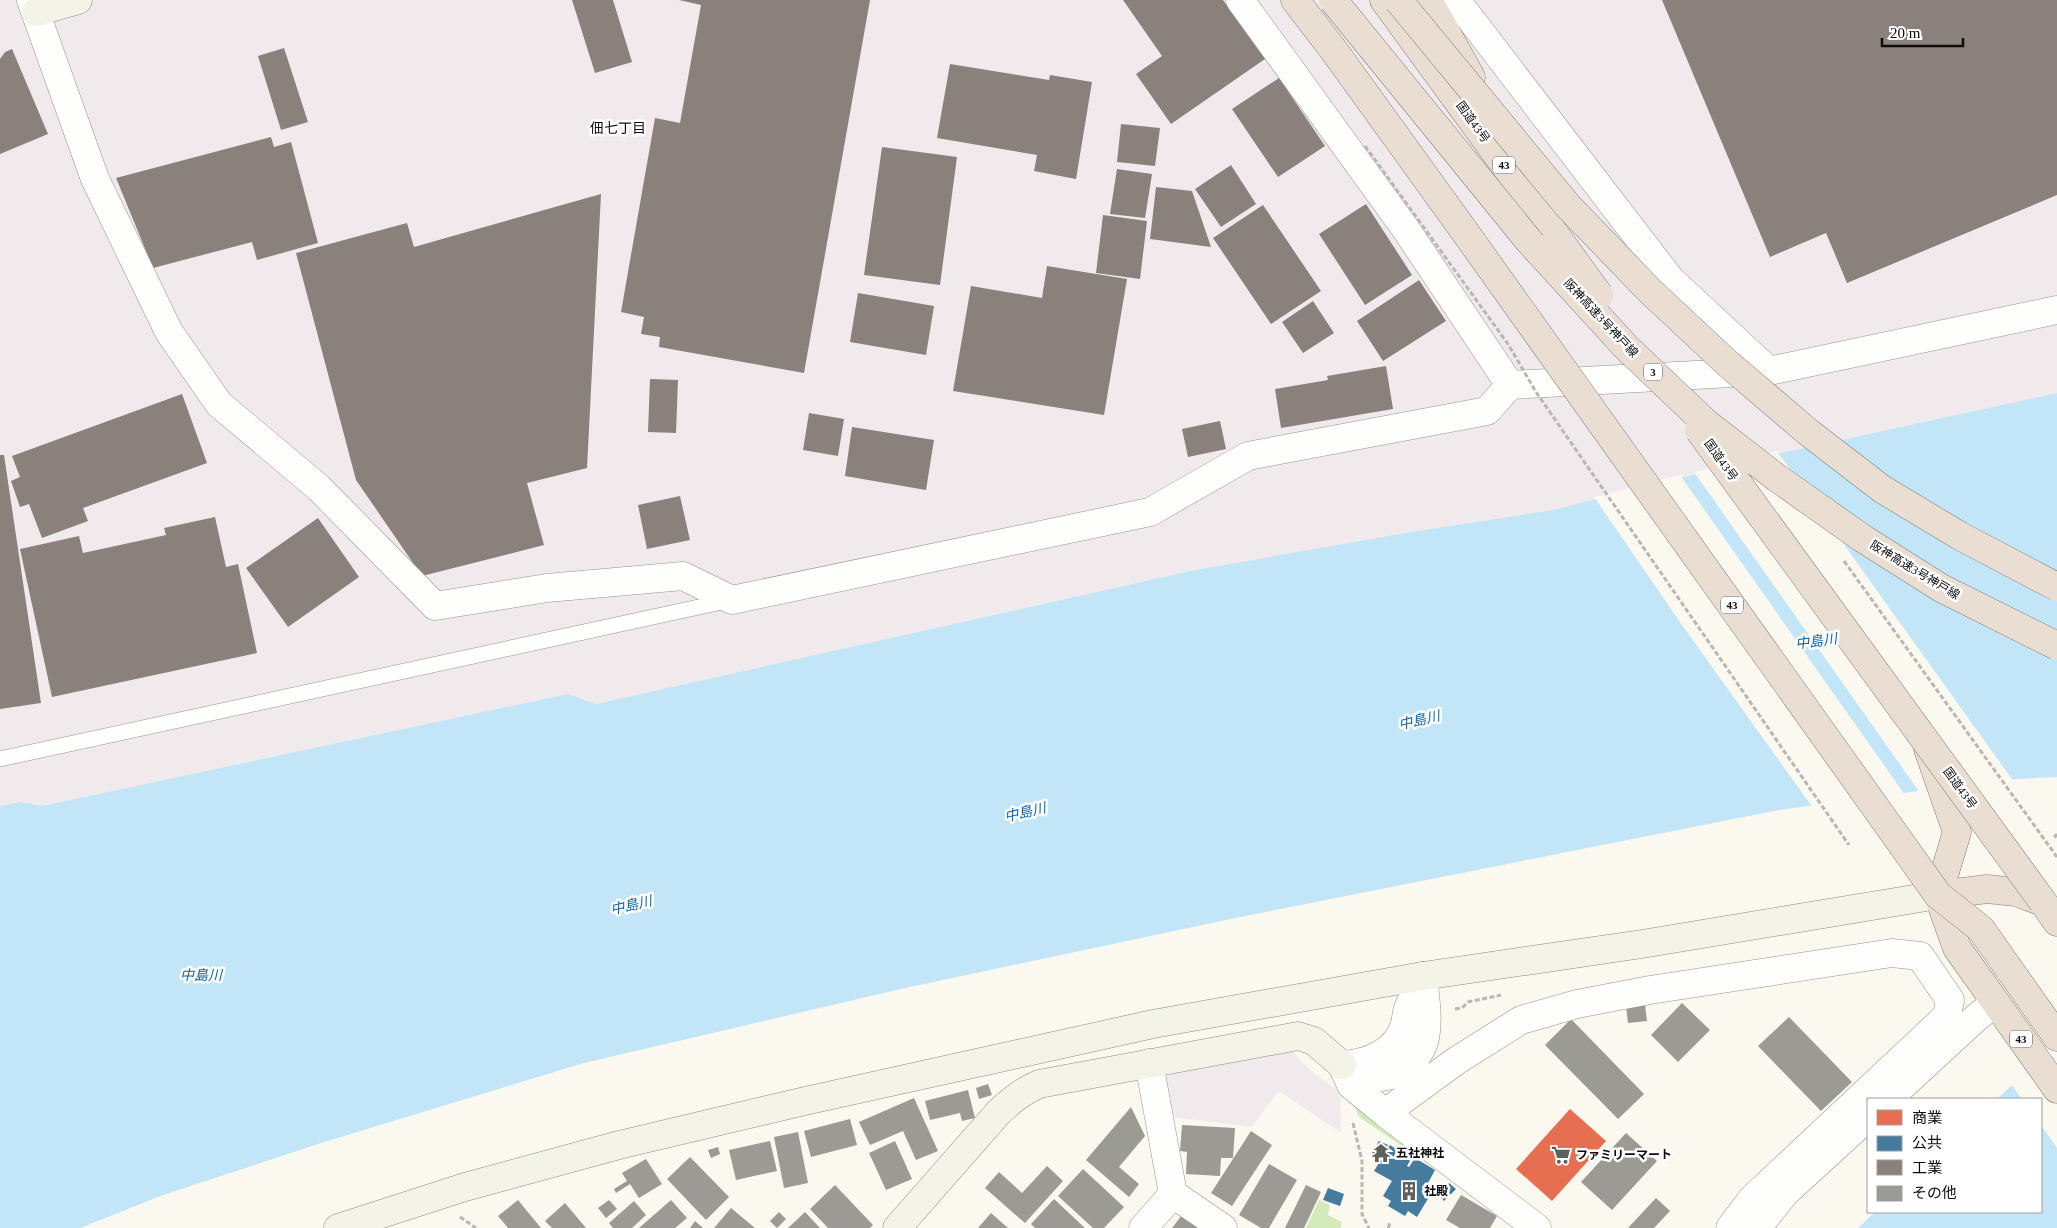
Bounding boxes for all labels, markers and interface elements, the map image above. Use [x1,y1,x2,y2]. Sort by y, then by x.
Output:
scale bar [1882,15,1963,47]
text: 20 m [1890,25,1921,41]
street label: 国道43号 [1453,98,1493,146]
district label: 佃七丁目 [590,121,646,136]
road number: 43 [1493,156,1515,174]
street label: 阪神高速3号神戸線 [1561,276,1641,360]
road number: 3 [1644,364,1662,381]
street label: 国道43号 [1701,436,1741,484]
street label: 阪神高速3号神戸線 [1868,538,1962,602]
road number: 43 [1721,596,1743,614]
water label: 中島川 [1794,631,1840,652]
water label: 中島川 [1397,708,1443,733]
street label: 国道43号 [1940,764,1980,812]
water label: 中島川 [1003,800,1049,825]
water label: 中島川 [609,893,655,918]
water label: 中島川 [180,968,224,983]
road number: 43 [2010,1030,2032,1048]
legend [1867,1098,2042,1213]
text: 商業 [1912,1110,1942,1126]
text: 公共 [1912,1135,1942,1151]
temple icon: 五社神社 [1370,1142,1392,1164]
supermarket icon: ファミリーマート [1550,1144,1572,1166]
place label: 五社神社 [1396,1146,1444,1160]
place label: ファミリーマート [1576,1148,1672,1162]
text: 工業 [1912,1160,1942,1176]
building icon: 社殿 [1398,1180,1420,1202]
place label: 社殿 [1424,1184,1448,1198]
text: その他 [1912,1185,1957,1201]

